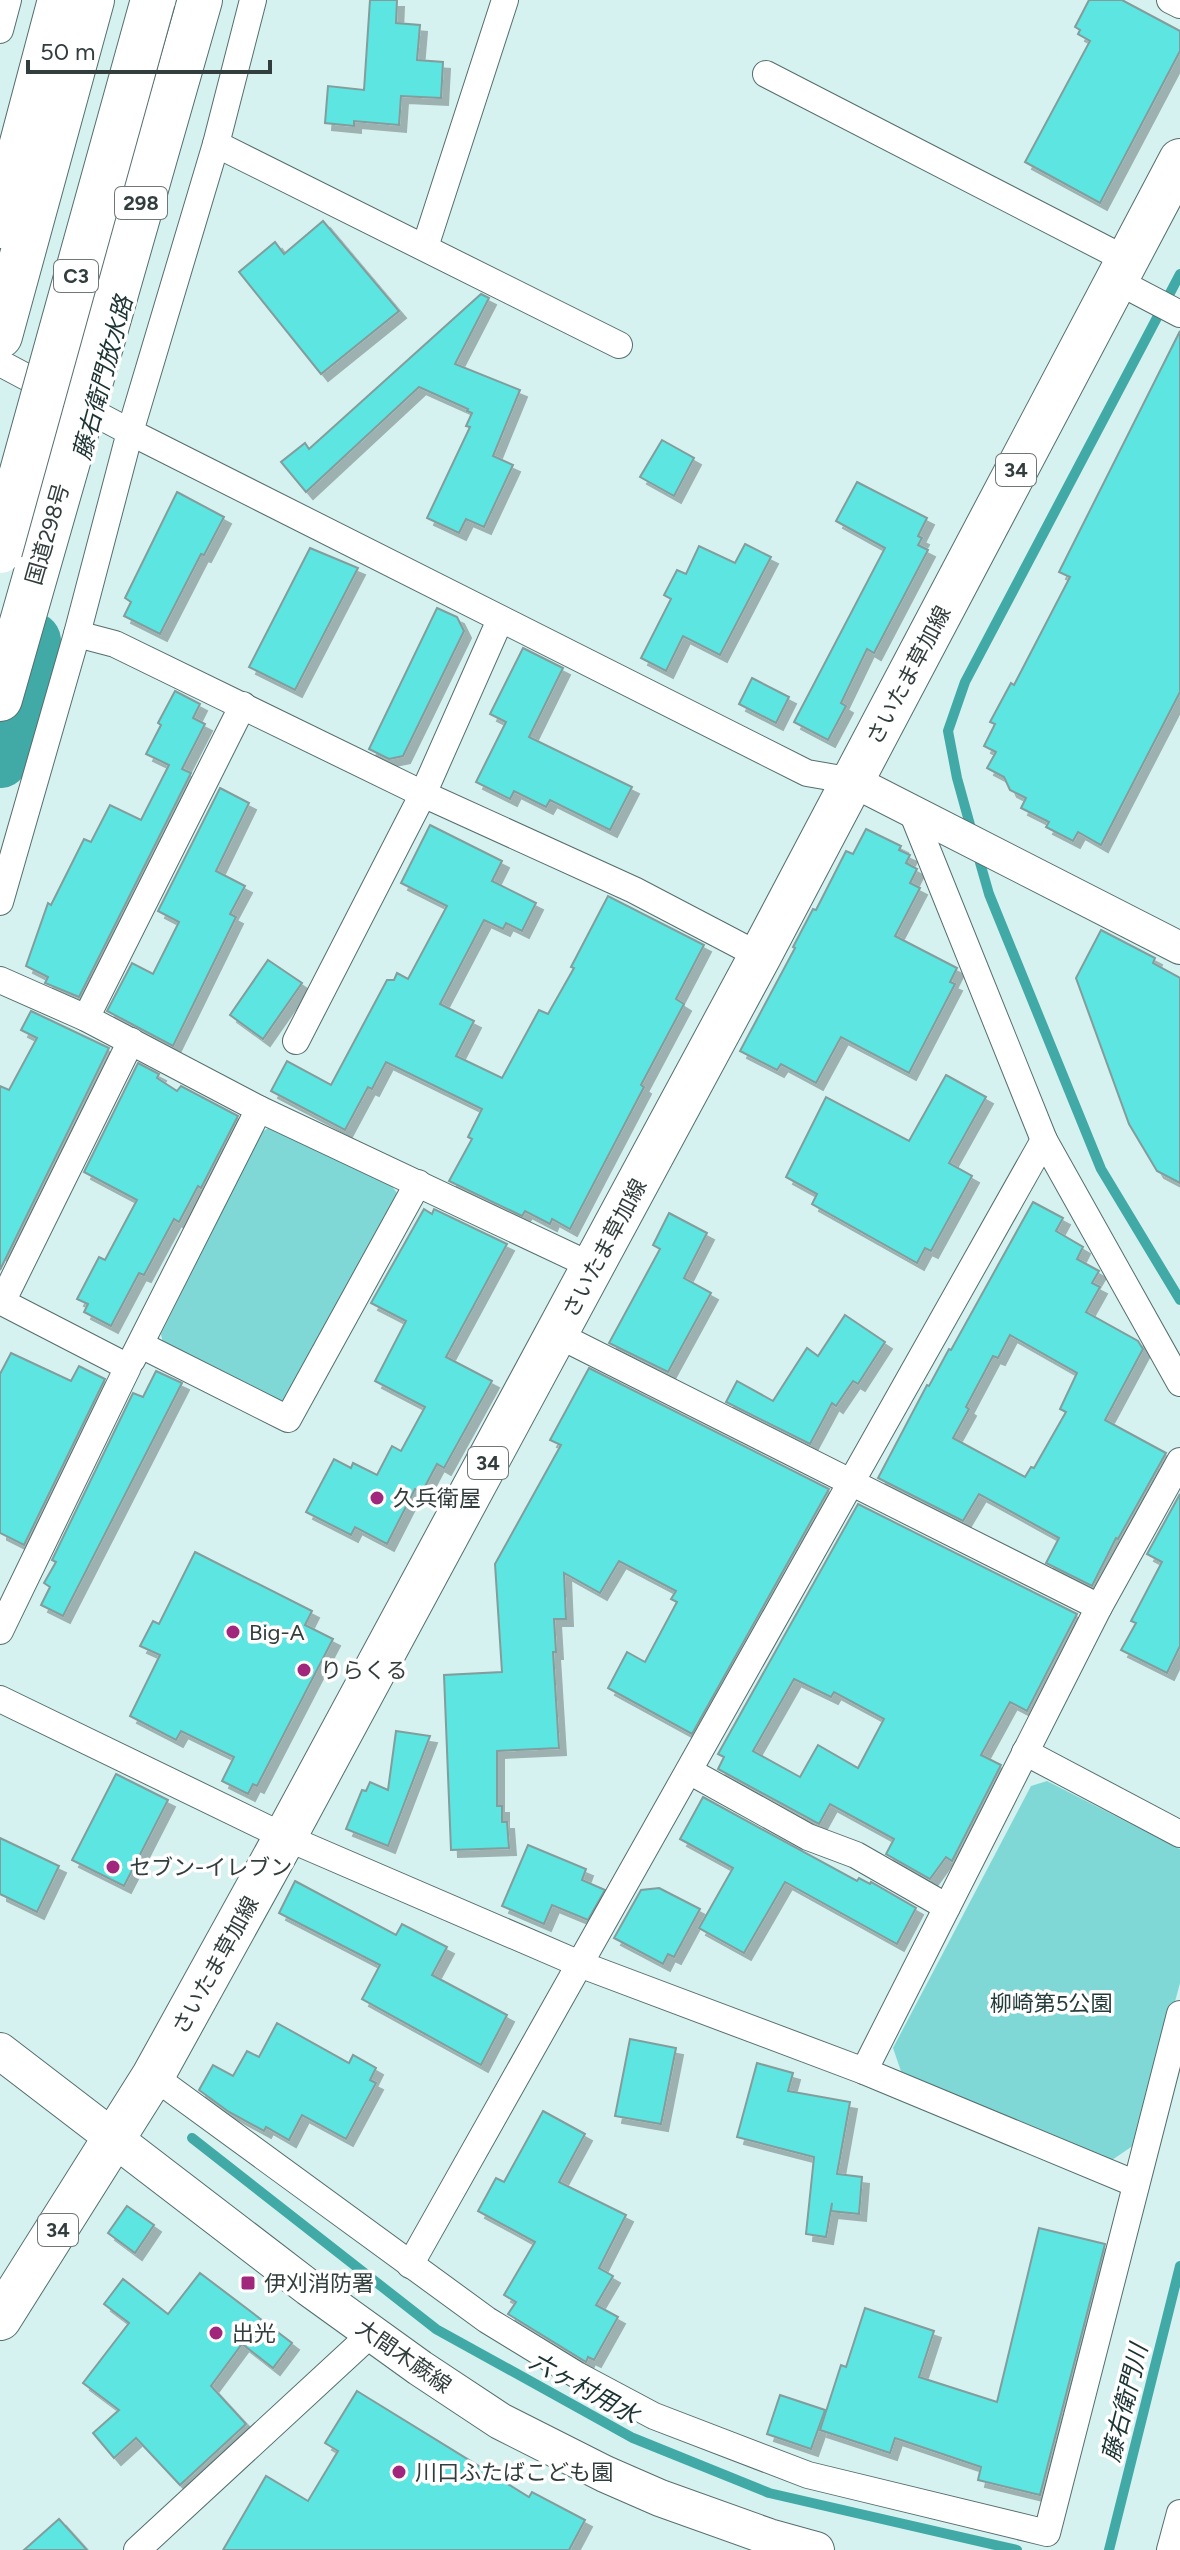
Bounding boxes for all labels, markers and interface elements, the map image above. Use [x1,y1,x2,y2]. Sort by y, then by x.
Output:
scale bar [28,24,270,74]
text: 50 m [40,37,96,66]
road number: 298 [115,187,167,219]
road number: C3 [54,260,98,292]
water label: 藤右衛門放水路 [67,291,139,463]
road number: 34 [996,454,1036,486]
street label: 国道298号 [20,480,75,588]
street label: さいたま草加線 [861,601,956,749]
street label: さいたま草加線 [557,1174,652,1322]
road number: 34 [468,1447,508,1479]
place label: 久兵衛屋 [393,1485,481,1512]
marker: 久兵衛屋 [368,1489,386,1507]
place label: Big-A [249,1619,305,1646]
marker: Big-A [224,1623,242,1641]
place label: りらくる [320,1657,408,1684]
marker: りらくる [295,1661,313,1679]
place label: セブン-イレブン [129,1854,292,1881]
marker: セブン-イレブン [104,1858,122,1876]
street label: さいたま草加線 [166,1892,264,2039]
park label: 柳崎第5公園 [990,1990,1112,2017]
road number: 34 [38,2214,78,2246]
place label: 伊刈消防署 [264,2270,374,2297]
marker: 伊刈消防署 [239,2274,257,2292]
street label: 大間木蕨線 [351,2314,457,2399]
place label: 出光 [232,2320,276,2347]
marker: 出光 [207,2324,225,2342]
water label: 藤右衛門川 [1096,2338,1154,2465]
water label: 六ヶ村用水 [525,2346,646,2431]
place label: 川口ふたばこども園 [415,2459,613,2486]
marker: 川口ふたばこども園 [390,2463,408,2481]

